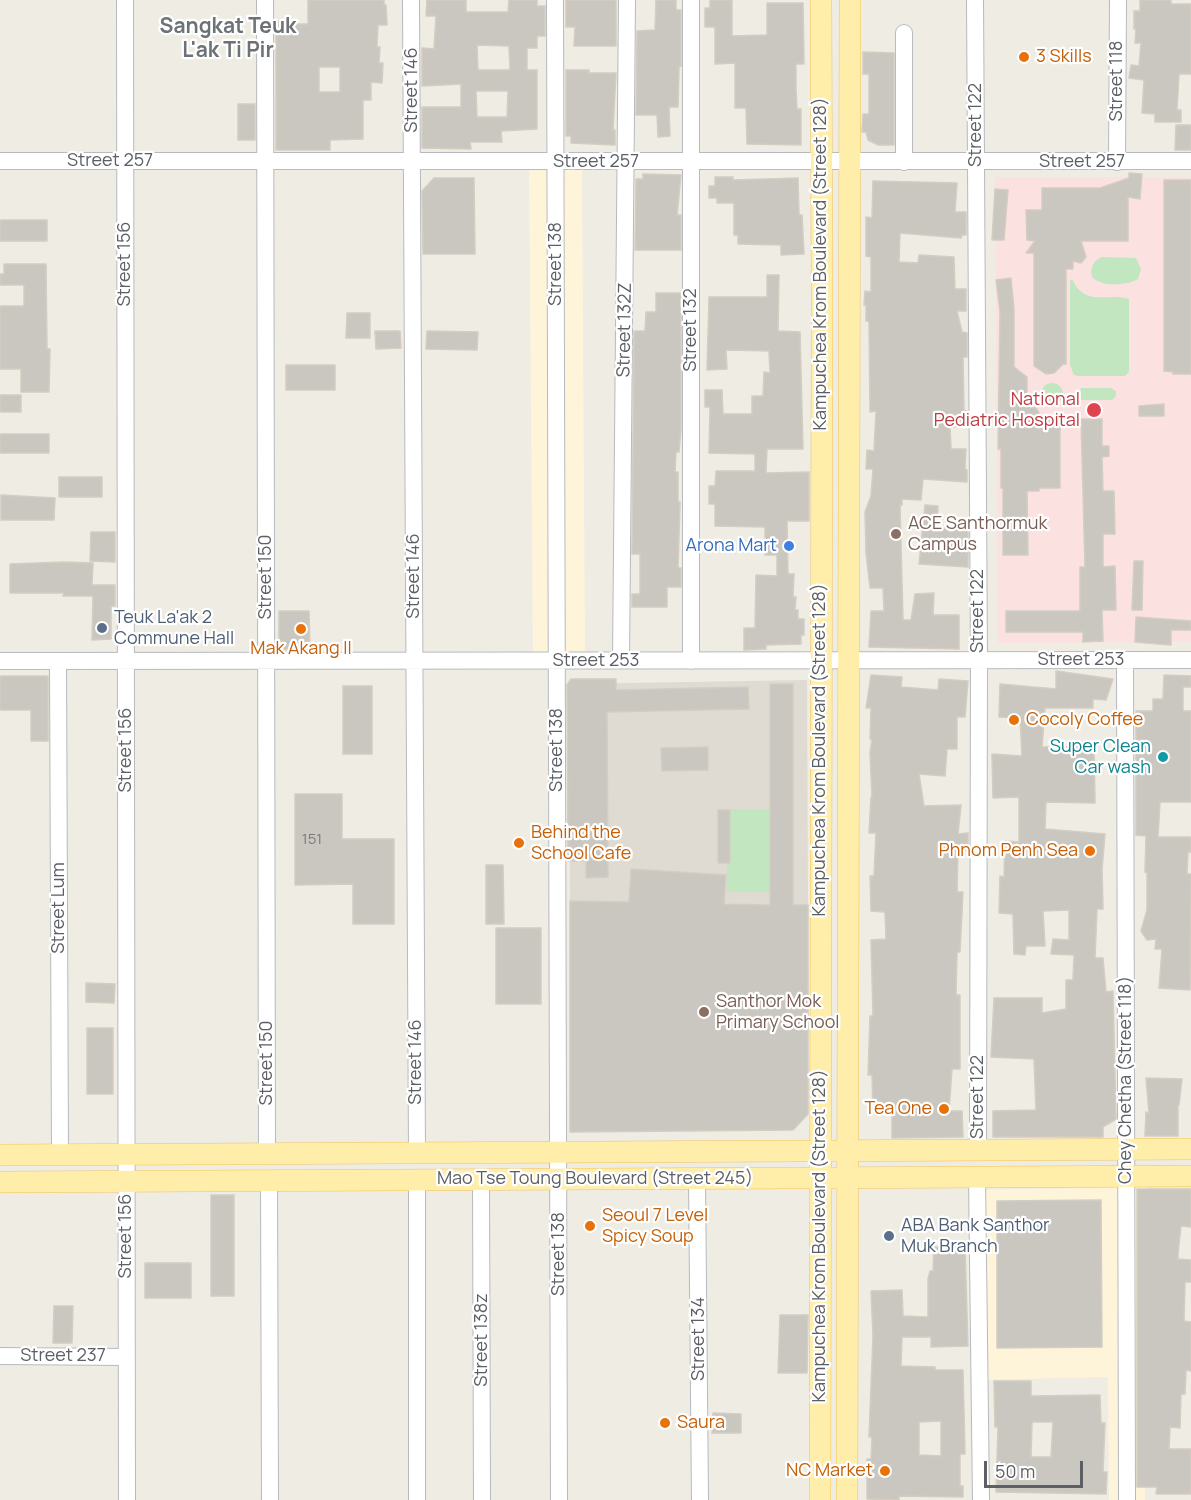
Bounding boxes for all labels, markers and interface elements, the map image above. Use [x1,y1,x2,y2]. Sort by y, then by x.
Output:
district label: Sangkat Teuk L'ak Ti Pir [160,14,296,64]
street label: Street 118 [1106,41,1128,121]
place label: 3 Skills [1036,46,1092,68]
street label: Street 146 [401,47,423,133]
marker: 3 Skills [1017,50,1031,64]
street label: Street 122 [965,83,987,167]
street label: Kampuchea Krom Boulevard (Street 128) [810,97,832,431]
street label: Street 257 [67,150,153,172]
street label: Street 257 [553,151,639,173]
street label: Street 257 [1039,151,1125,173]
street label: Street 156 [114,221,136,307]
street label: Street 138 [545,222,567,306]
street label: Street 132Z [613,282,637,378]
street label: Street 132 [680,288,702,372]
place label: National Pediatric Hospital [934,389,1080,432]
marker: National Pediatric Hospital [1085,401,1103,419]
place label: ACE Santhormuk Campus [908,513,1047,556]
marker: ACE Santhormuk Campus [889,527,903,541]
street label: Street 146 [403,533,425,619]
street label: Street 150 [255,535,277,619]
place label: Arona Mart [686,535,777,557]
marker: Arona Mart [782,539,796,553]
street label: Street 122 [967,569,989,653]
street label: Kampuchea Krom Boulevard (Street 128) [809,583,831,917]
place label: Teuk La'ak 2 Commune Hall [114,607,234,650]
marker: Teuk La'ak 2 Commune Hall [95,621,109,635]
marker: Mak Akang II [294,622,308,636]
place label: Mak Akang II [250,638,352,660]
street label: Street 253 [1037,649,1125,671]
street label: Street 253 [552,650,640,672]
street label: Street 156 [115,707,137,793]
street label: Street 138 [546,708,568,792]
place label: Cocoly Coffee [1026,709,1143,731]
marker: Cocoly Coffee [1007,713,1021,727]
place label: Super Clean Car wash [1050,736,1151,778]
marker: Super Clean Car wash [1156,750,1170,764]
place label: Behind the School Cafe [531,822,631,864]
house number: 151 [302,831,322,849]
marker: Behind the School Cafe [512,836,526,850]
place label: Phnom Penh Sea [939,840,1078,862]
marker: Phnom Penh Sea [1083,844,1097,858]
street label: Street Lum [48,862,70,954]
street label: Chey Chetha (Street 118) [1115,976,1137,1184]
place label: Santhor Mok Primary School [716,991,840,1034]
marker: Santhor Mok Primary School [697,1005,711,1019]
street label: Street 146 [405,1019,427,1105]
street label: Street 150 [256,1021,278,1105]
street label: Street 122 [967,1055,989,1139]
street label: Kampuchea Krom Boulevard (Street 128) [809,1069,831,1403]
place label: Tea One [865,1098,932,1120]
marker: Tea One [937,1102,951,1116]
street label: Mao Tse Toung Boulevard (Street 245) [437,1168,753,1190]
street label: Street 156 [115,1193,137,1279]
place label: Seoul 7 Level Spicy Soup [602,1205,708,1248]
street label: Street 138 [548,1212,570,1296]
place label: ABA Bank Santhor Muk Branch [901,1215,1050,1258]
marker: Seoul 7 Level Spicy Soup [583,1219,597,1233]
marker: ABA Bank Santhor Muk Branch [882,1229,896,1243]
street label: Street 138z [471,1293,493,1387]
street label: Street 134 [688,1297,710,1381]
street label: Street 237 [20,1345,106,1367]
place label: Saura [677,1412,725,1434]
marker: Saura [658,1416,672,1430]
scale bar [987,1449,1086,1487]
text: 50 m [995,1459,1035,1483]
place label: NC Market [786,1460,873,1482]
marker: NC Market [878,1464,892,1478]

